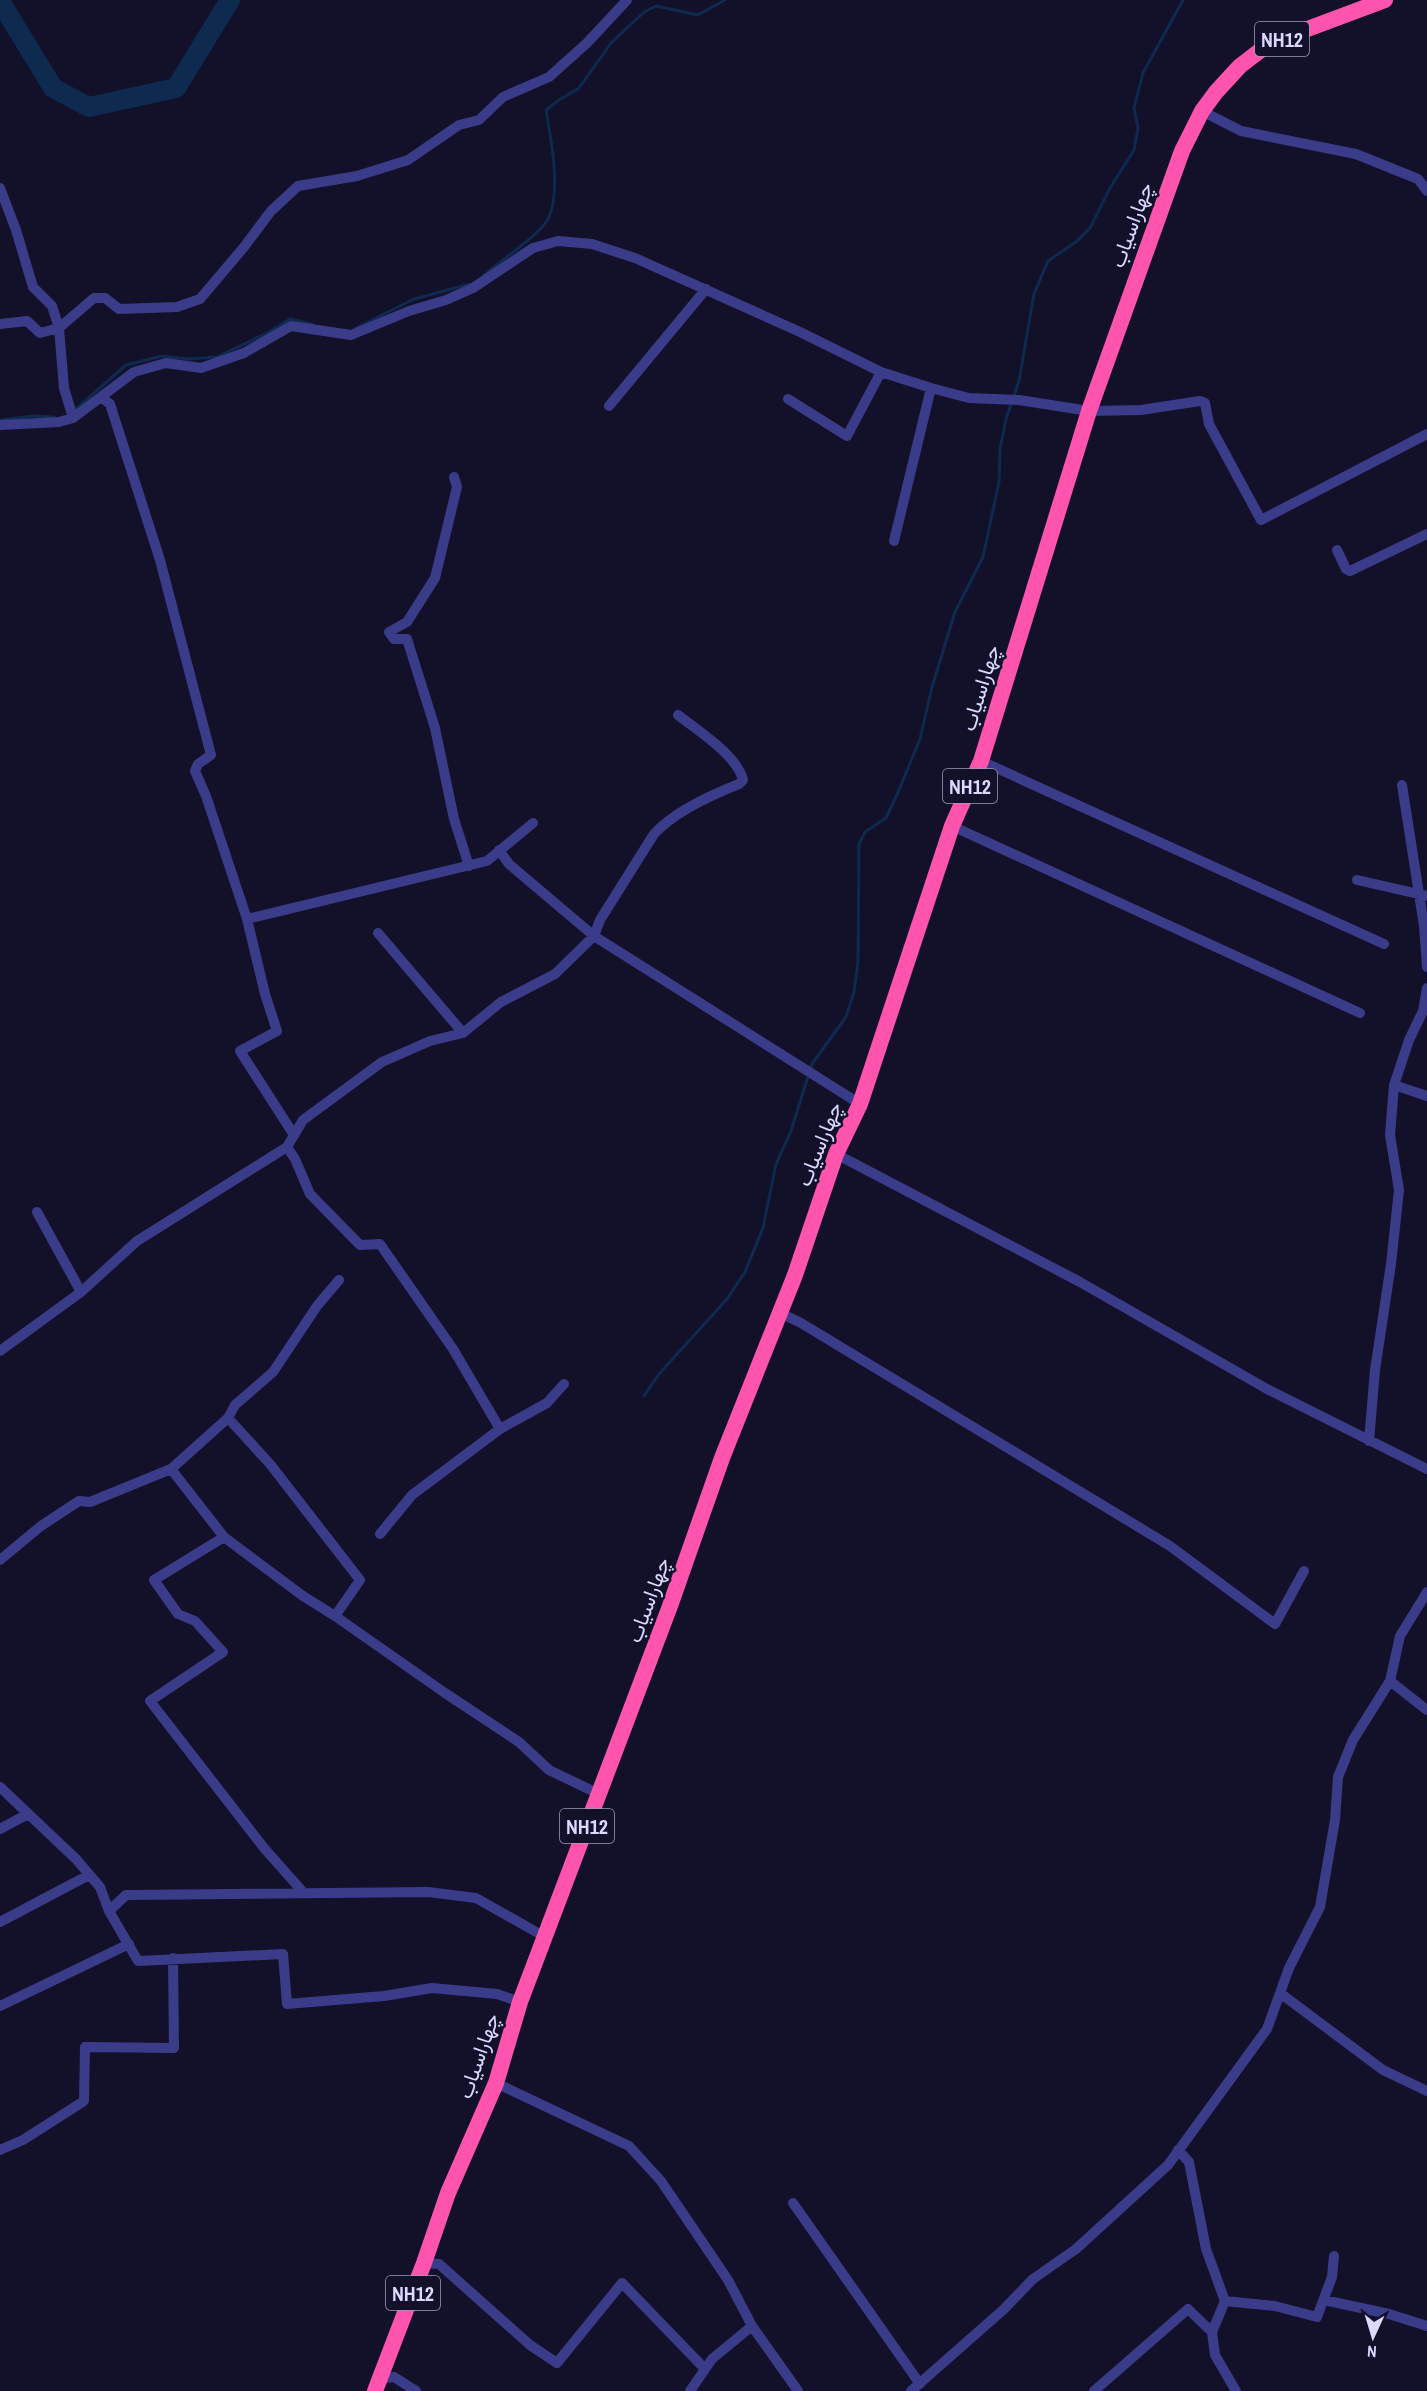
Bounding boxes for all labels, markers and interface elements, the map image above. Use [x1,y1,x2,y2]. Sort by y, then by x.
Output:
road number: NH12 [1255,22,1309,56]
street label: چهاراسیاب [1102,178,1160,272]
street label: چهاراسیاب [953,641,1007,735]
road number: NH12 [943,769,997,803]
street label: چهاراسیاب [789,1097,849,1191]
street label: چهاراسیاب [619,1553,677,1647]
road number: NH12 [560,1809,614,1843]
street label: چهاراسیاب [450,2009,506,2103]
road number: NH12 [386,2276,440,2310]
north arrow [1343,2307,1403,2367]
text: N [1366,2341,1377,2363]

